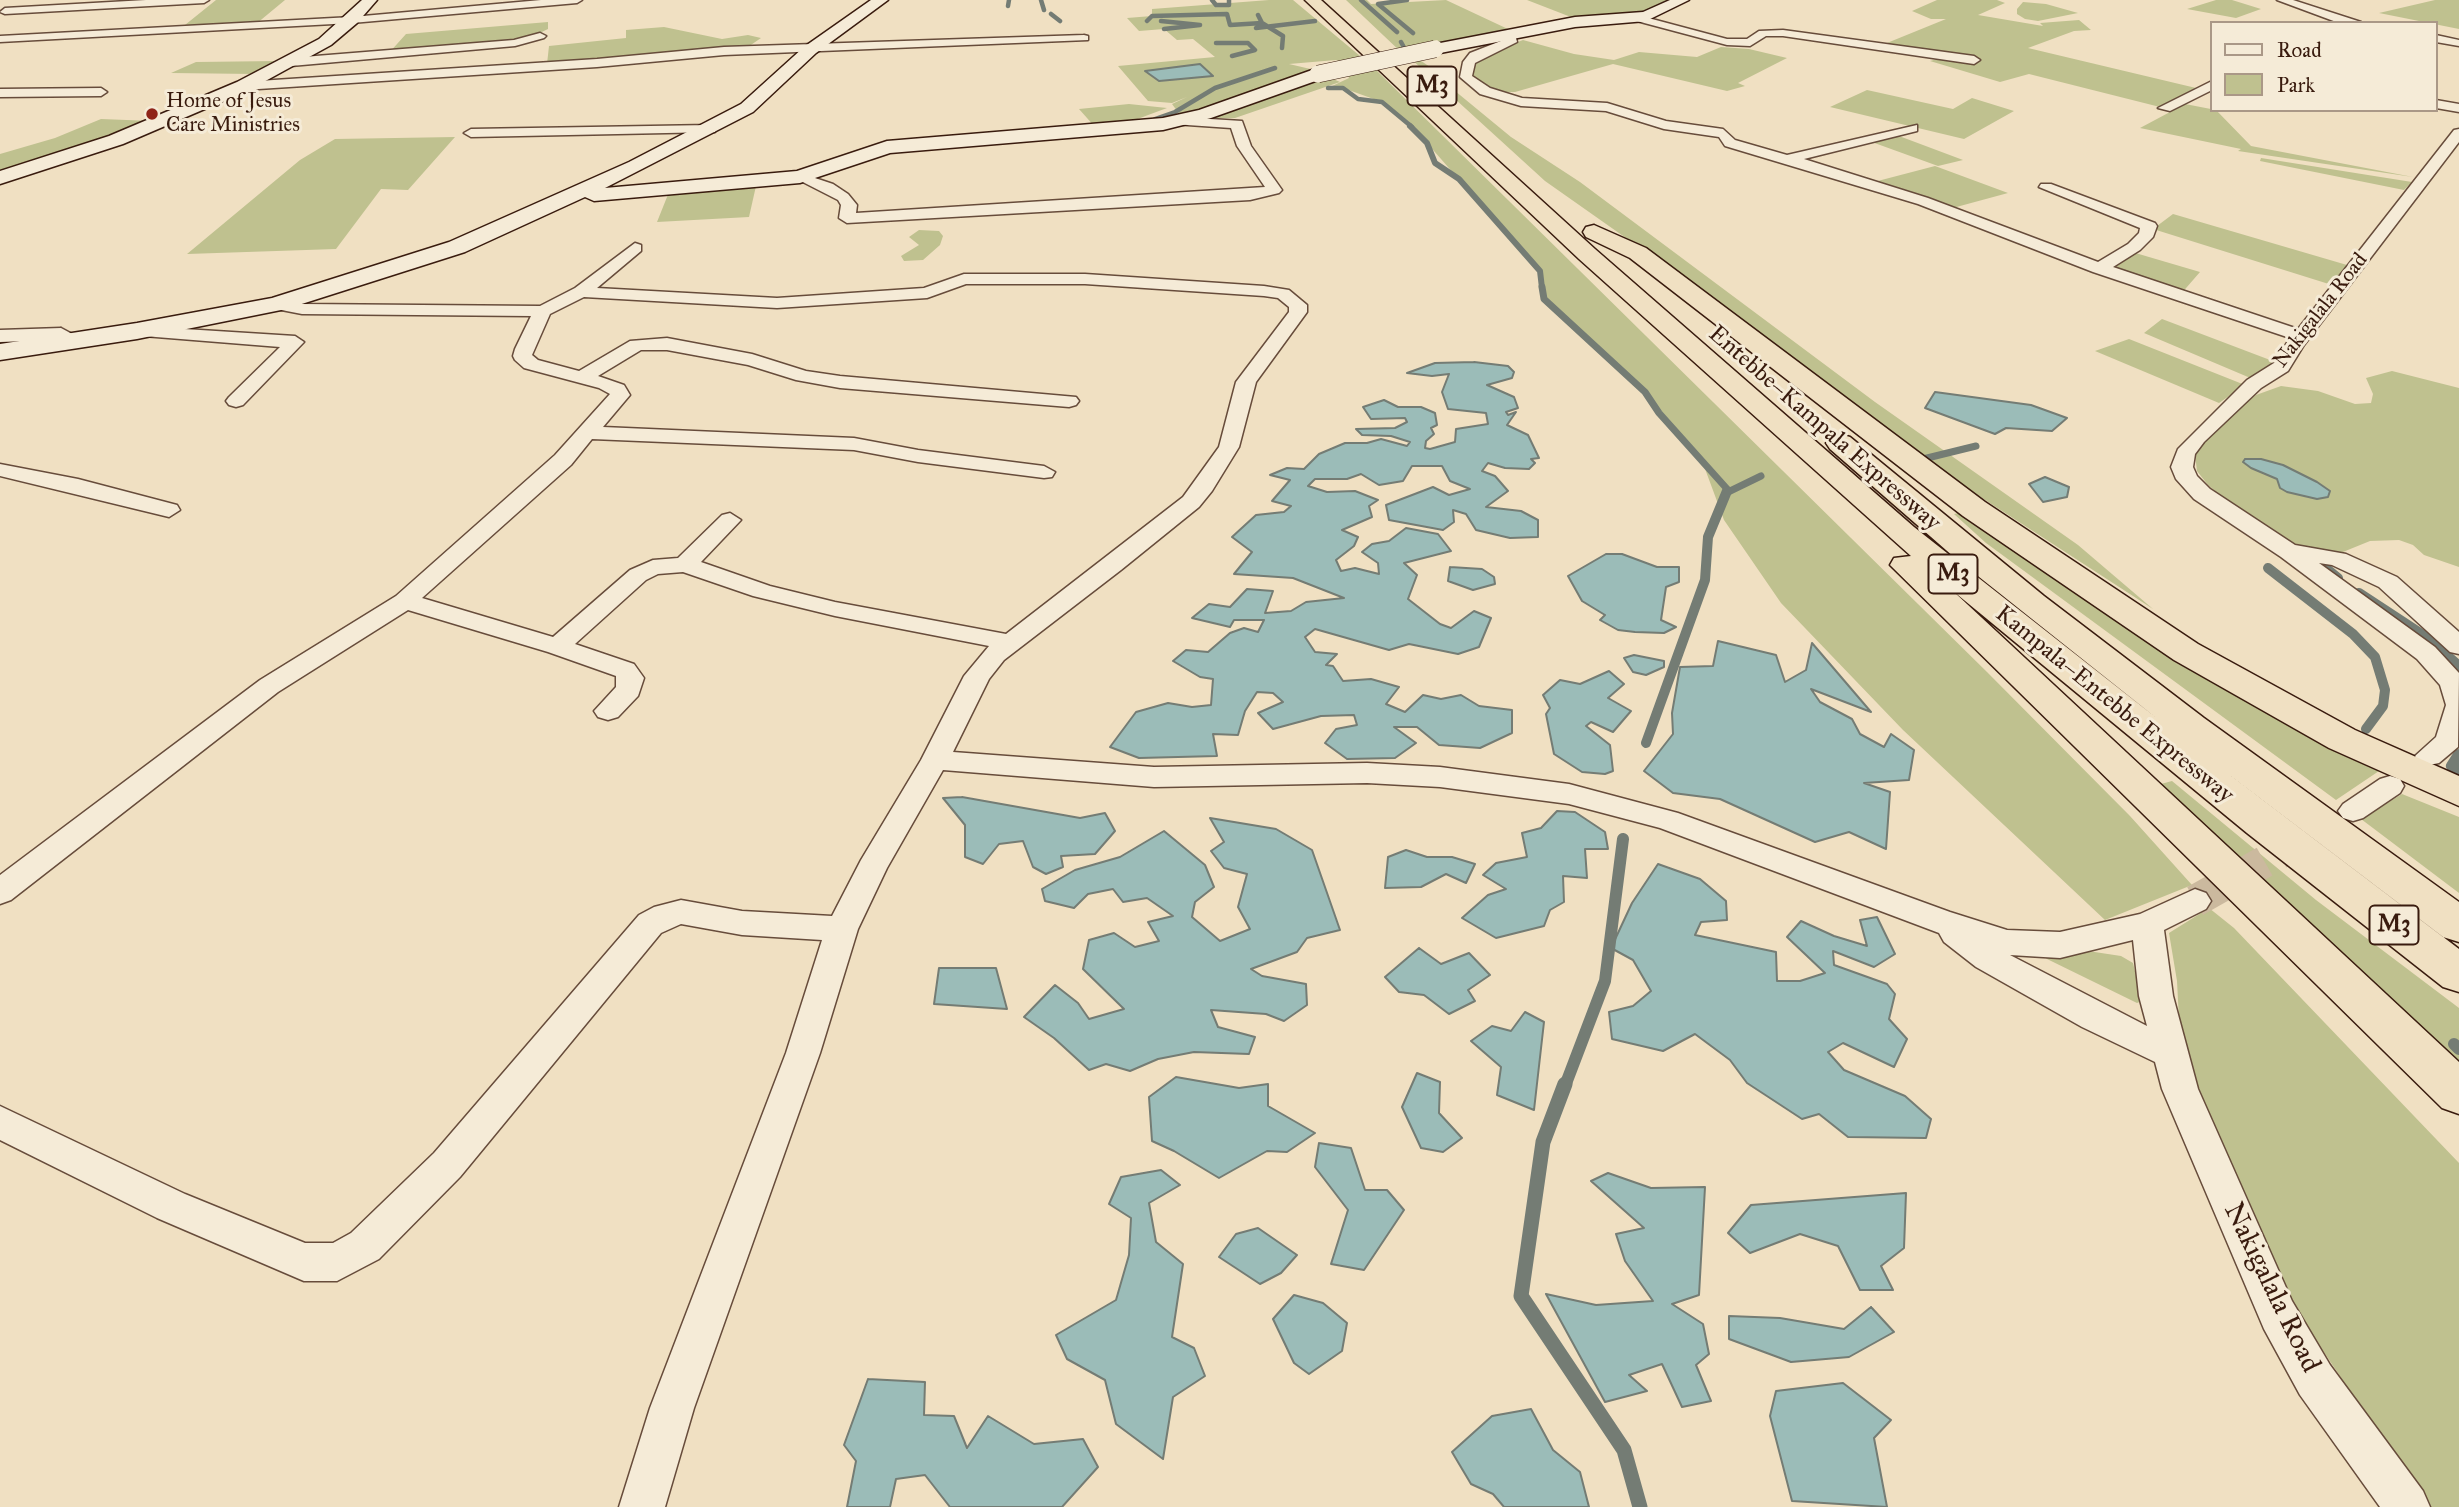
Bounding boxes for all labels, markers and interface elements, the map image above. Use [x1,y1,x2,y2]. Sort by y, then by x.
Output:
legend [2210,21,2438,112]
text: Road [2277,37,2322,63]
road number: M3 [1408,66,1456,106]
text: Park [2277,72,2315,98]
place label: Home of Jesus Care Ministries [166,89,300,139]
marker: Home of Jesus Care Ministries [144,106,160,122]
street label: Nakigalala Road [2268,249,2374,373]
street label: Entebbe–Kampala Expressway [1702,320,1946,538]
road number: M3 [1928,554,1978,594]
street label: Kampala–Entebbe Expressway [1989,600,2239,810]
road number: M3 [2370,906,2418,944]
street label: Nakigalala Road [2215,1197,2327,1379]

